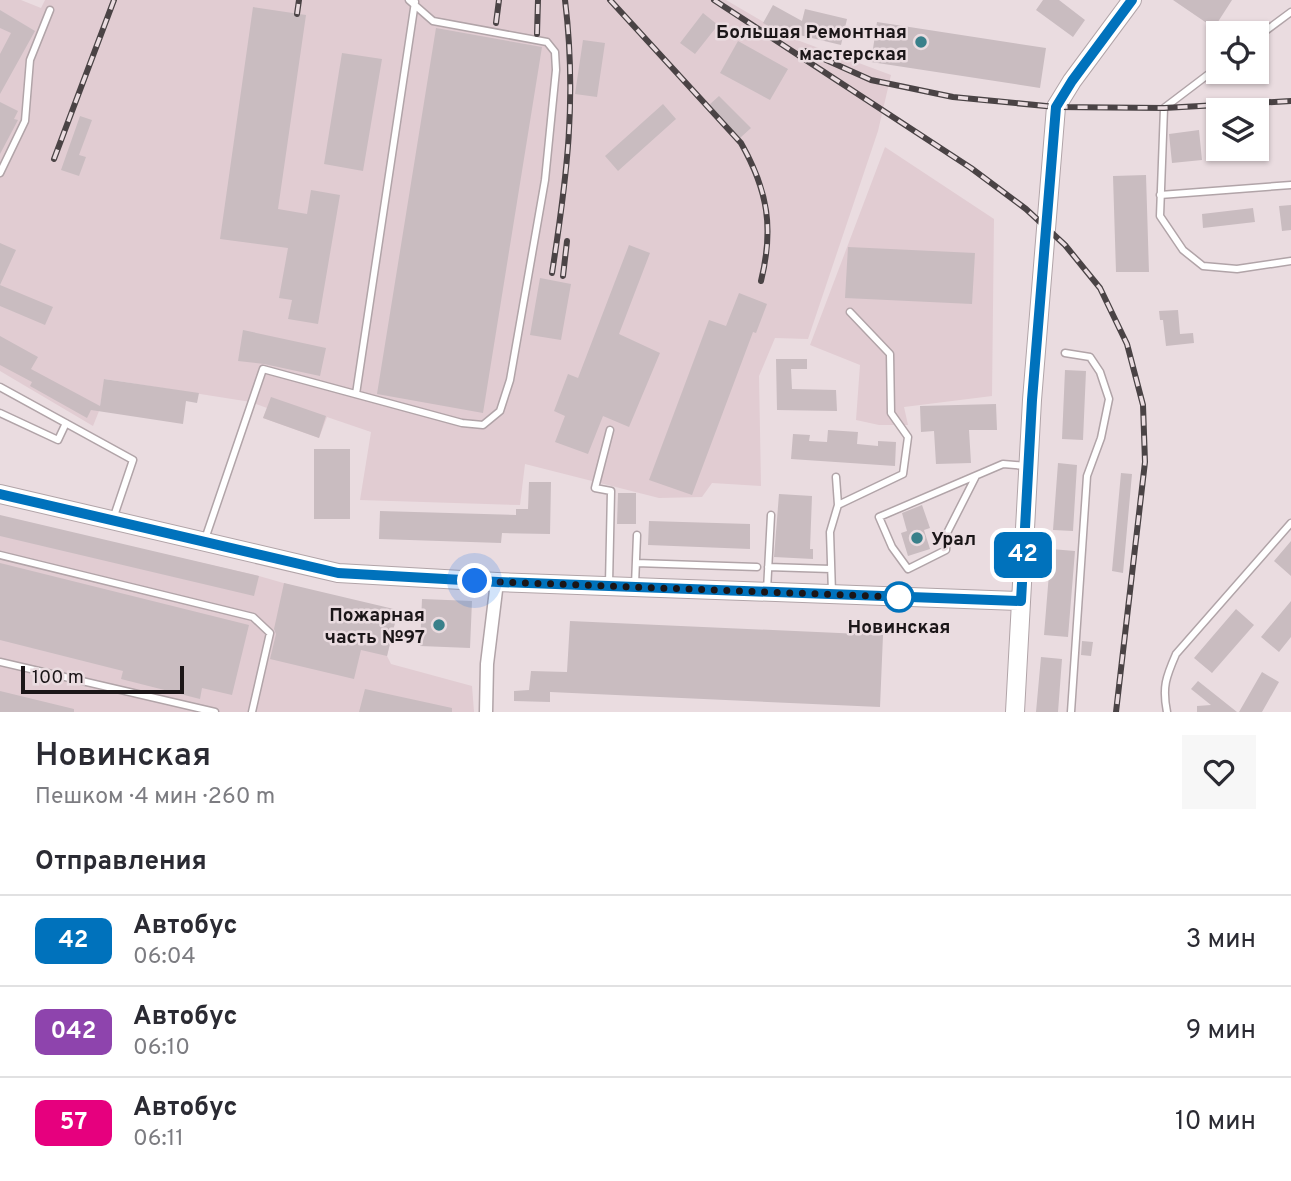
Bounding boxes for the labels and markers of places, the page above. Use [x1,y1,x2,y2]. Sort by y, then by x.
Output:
place label: Большая Ремонтная мастерская [716,21,907,67]
marker: Большая Ремонтная мастерская [913,34,929,50]
place label: Урал [931,528,976,552]
marker: Урал [909,530,925,546]
marker: Новинская [884,582,914,612]
place label: Пожарная часть №97 [324,604,425,650]
place label: Новинская [848,616,950,640]
marker: Пожарная часть №97 [431,617,447,633]

